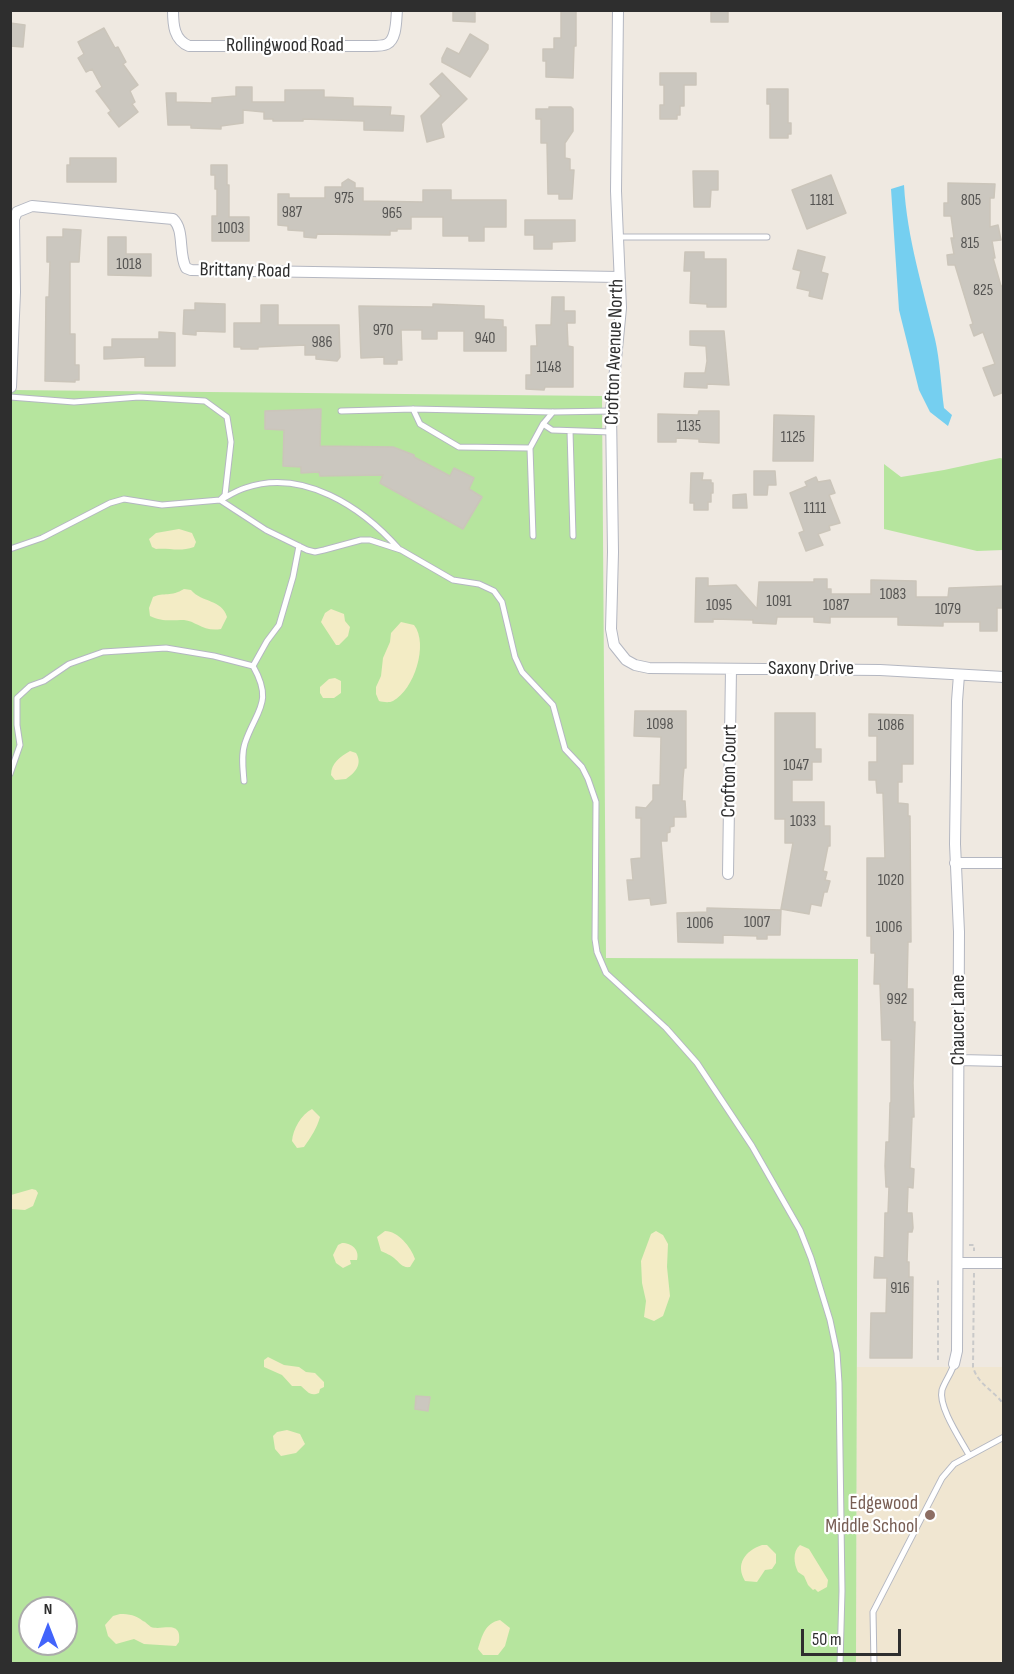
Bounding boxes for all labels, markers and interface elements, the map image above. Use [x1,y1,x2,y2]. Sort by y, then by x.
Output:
street label: Rollingwood Road [226,34,344,58]
house number: 975 [334,189,354,209]
house number: 1181 [810,191,834,211]
house number: 805 [961,191,981,211]
house number: 987 [282,203,302,223]
house number: 965 [382,204,402,224]
house number: 1003 [218,219,244,239]
house number: 815 [960,234,980,254]
house number: 1018 [116,255,142,275]
street label: Brittany Road [199,258,291,284]
street label: Crofton Avenue North [600,279,630,425]
house number: 825 [973,281,993,301]
house number: 970 [373,321,393,341]
house number: 940 [475,329,495,349]
house number: 986 [311,333,333,353]
house number: 1148 [537,358,561,378]
house number: 1135 [677,417,701,437]
house number: 1125 [781,428,805,448]
house number: 1111 [804,499,826,519]
house number: 1083 [880,585,906,605]
house number: 1091 [766,592,792,612]
house number: 1095 [706,596,732,616]
house number: 1087 [823,596,849,616]
house number: 1079 [935,600,961,620]
street label: Saxony Drive [768,657,854,681]
house number: 1098 [647,715,673,735]
house number: 1086 [878,716,904,736]
street label: Crofton Court [717,724,743,818]
house number: 1047 [783,756,809,776]
house number: 1033 [790,812,816,832]
house number: 1020 [878,871,904,891]
house number: 1007 [744,913,770,933]
house number: 1006 [687,914,713,934]
house number: 1006 [876,918,902,938]
street label: Chaucer Lane [947,975,971,1065]
house number: 992 [887,990,907,1010]
house number: 916 [890,1279,910,1299]
place label: Edgewood Middle School [825,1492,918,1539]
marker: Edgewood Middle School [923,1508,937,1522]
north arrow [18,1596,78,1656]
text: N [44,1600,52,1619]
scale bar [804,1617,904,1655]
text: 50 m [812,1629,842,1650]

